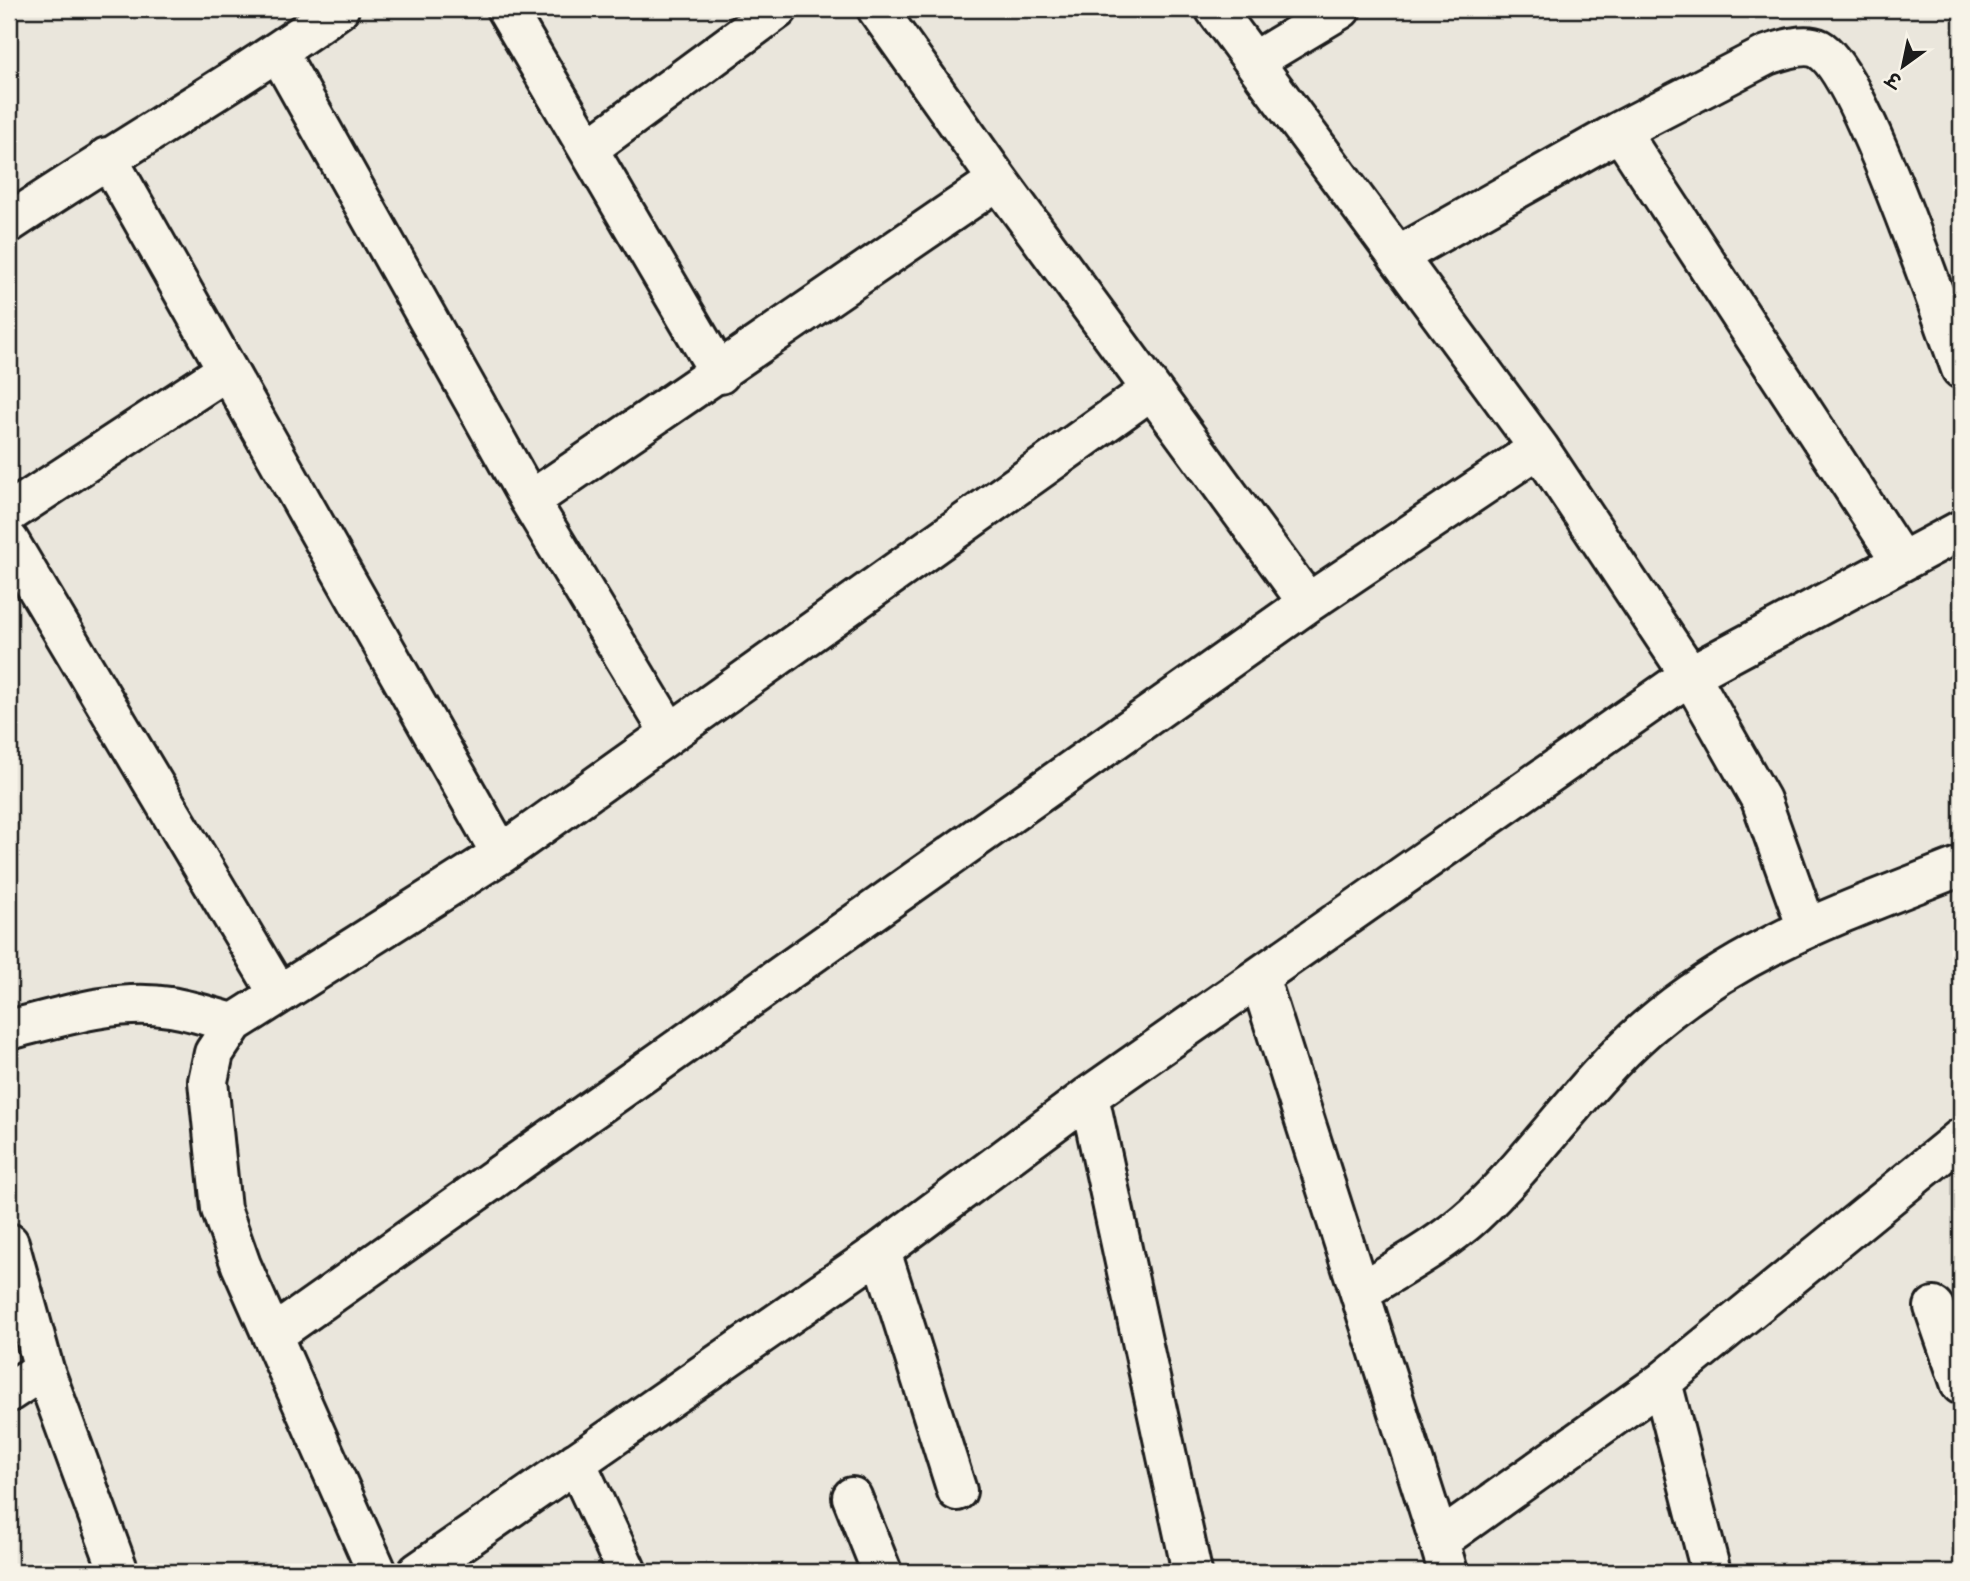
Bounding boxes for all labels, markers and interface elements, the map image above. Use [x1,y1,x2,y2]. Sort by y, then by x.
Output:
north arrow [1868,32,1938,102]
text: उ [1880,65,1907,94]

